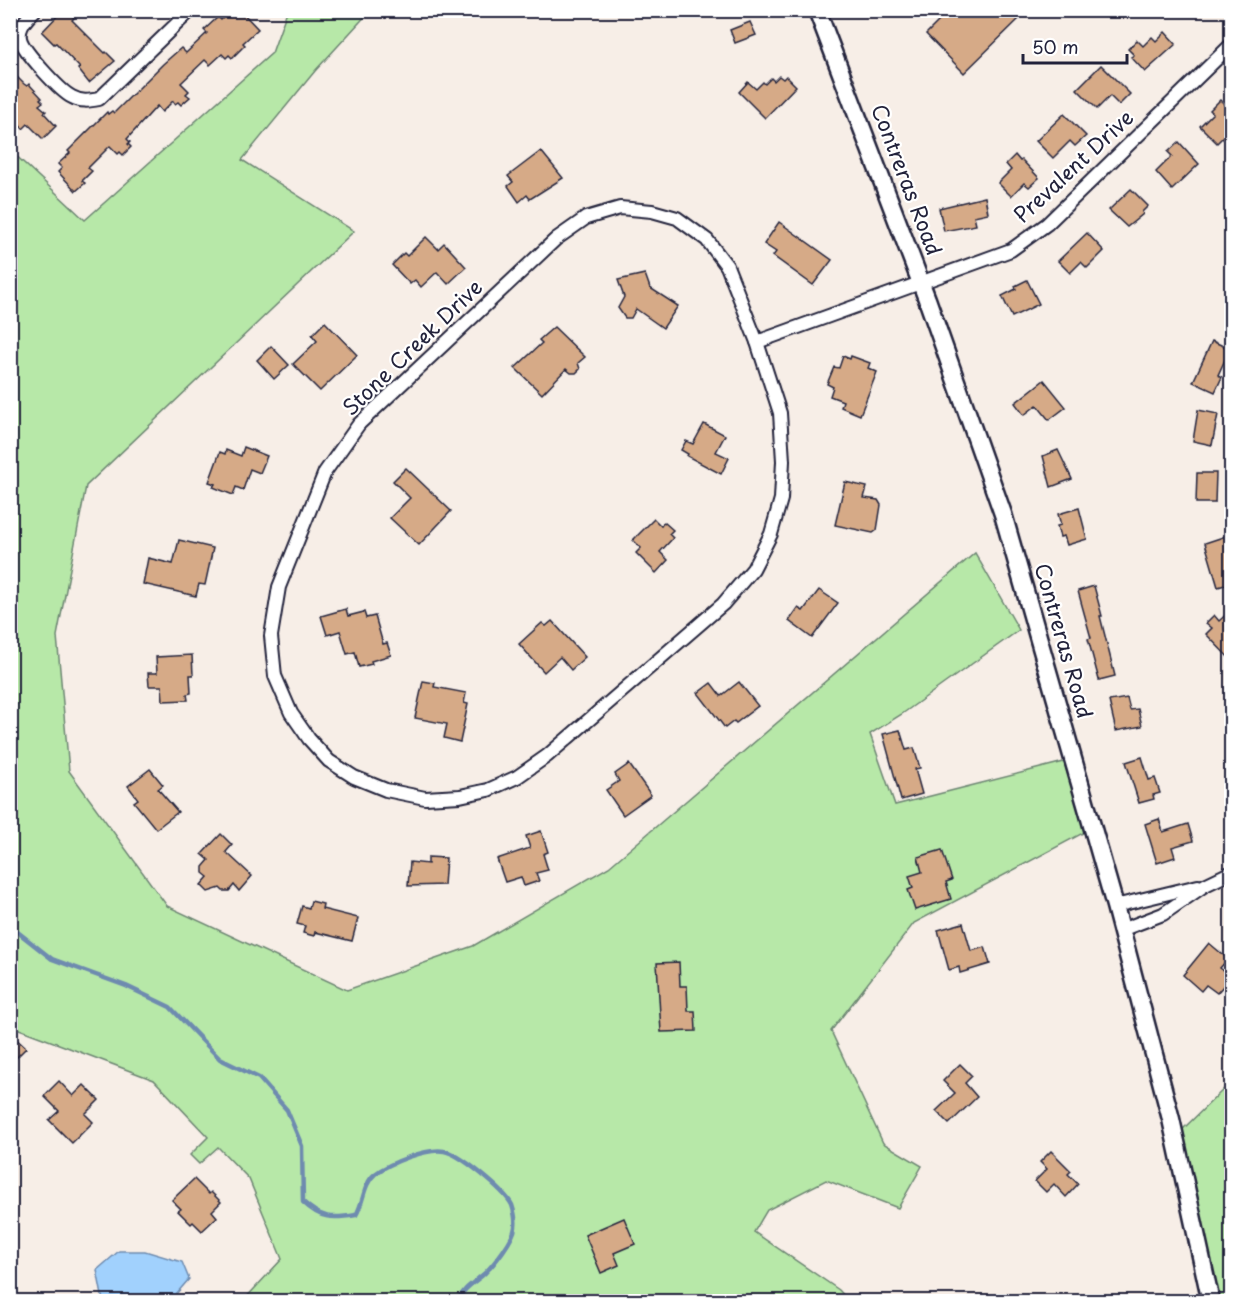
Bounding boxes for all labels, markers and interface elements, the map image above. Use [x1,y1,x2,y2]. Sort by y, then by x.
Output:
scale bar [1023,27,1126,65]
text: 50 m [1032,33,1079,60]
street label: Contreras Road [864,99,951,260]
street label: Prevalent Drive [1005,101,1140,230]
street label: Stone Creek Drive [334,271,489,422]
street label: Contreras Road [1028,559,1102,722]

